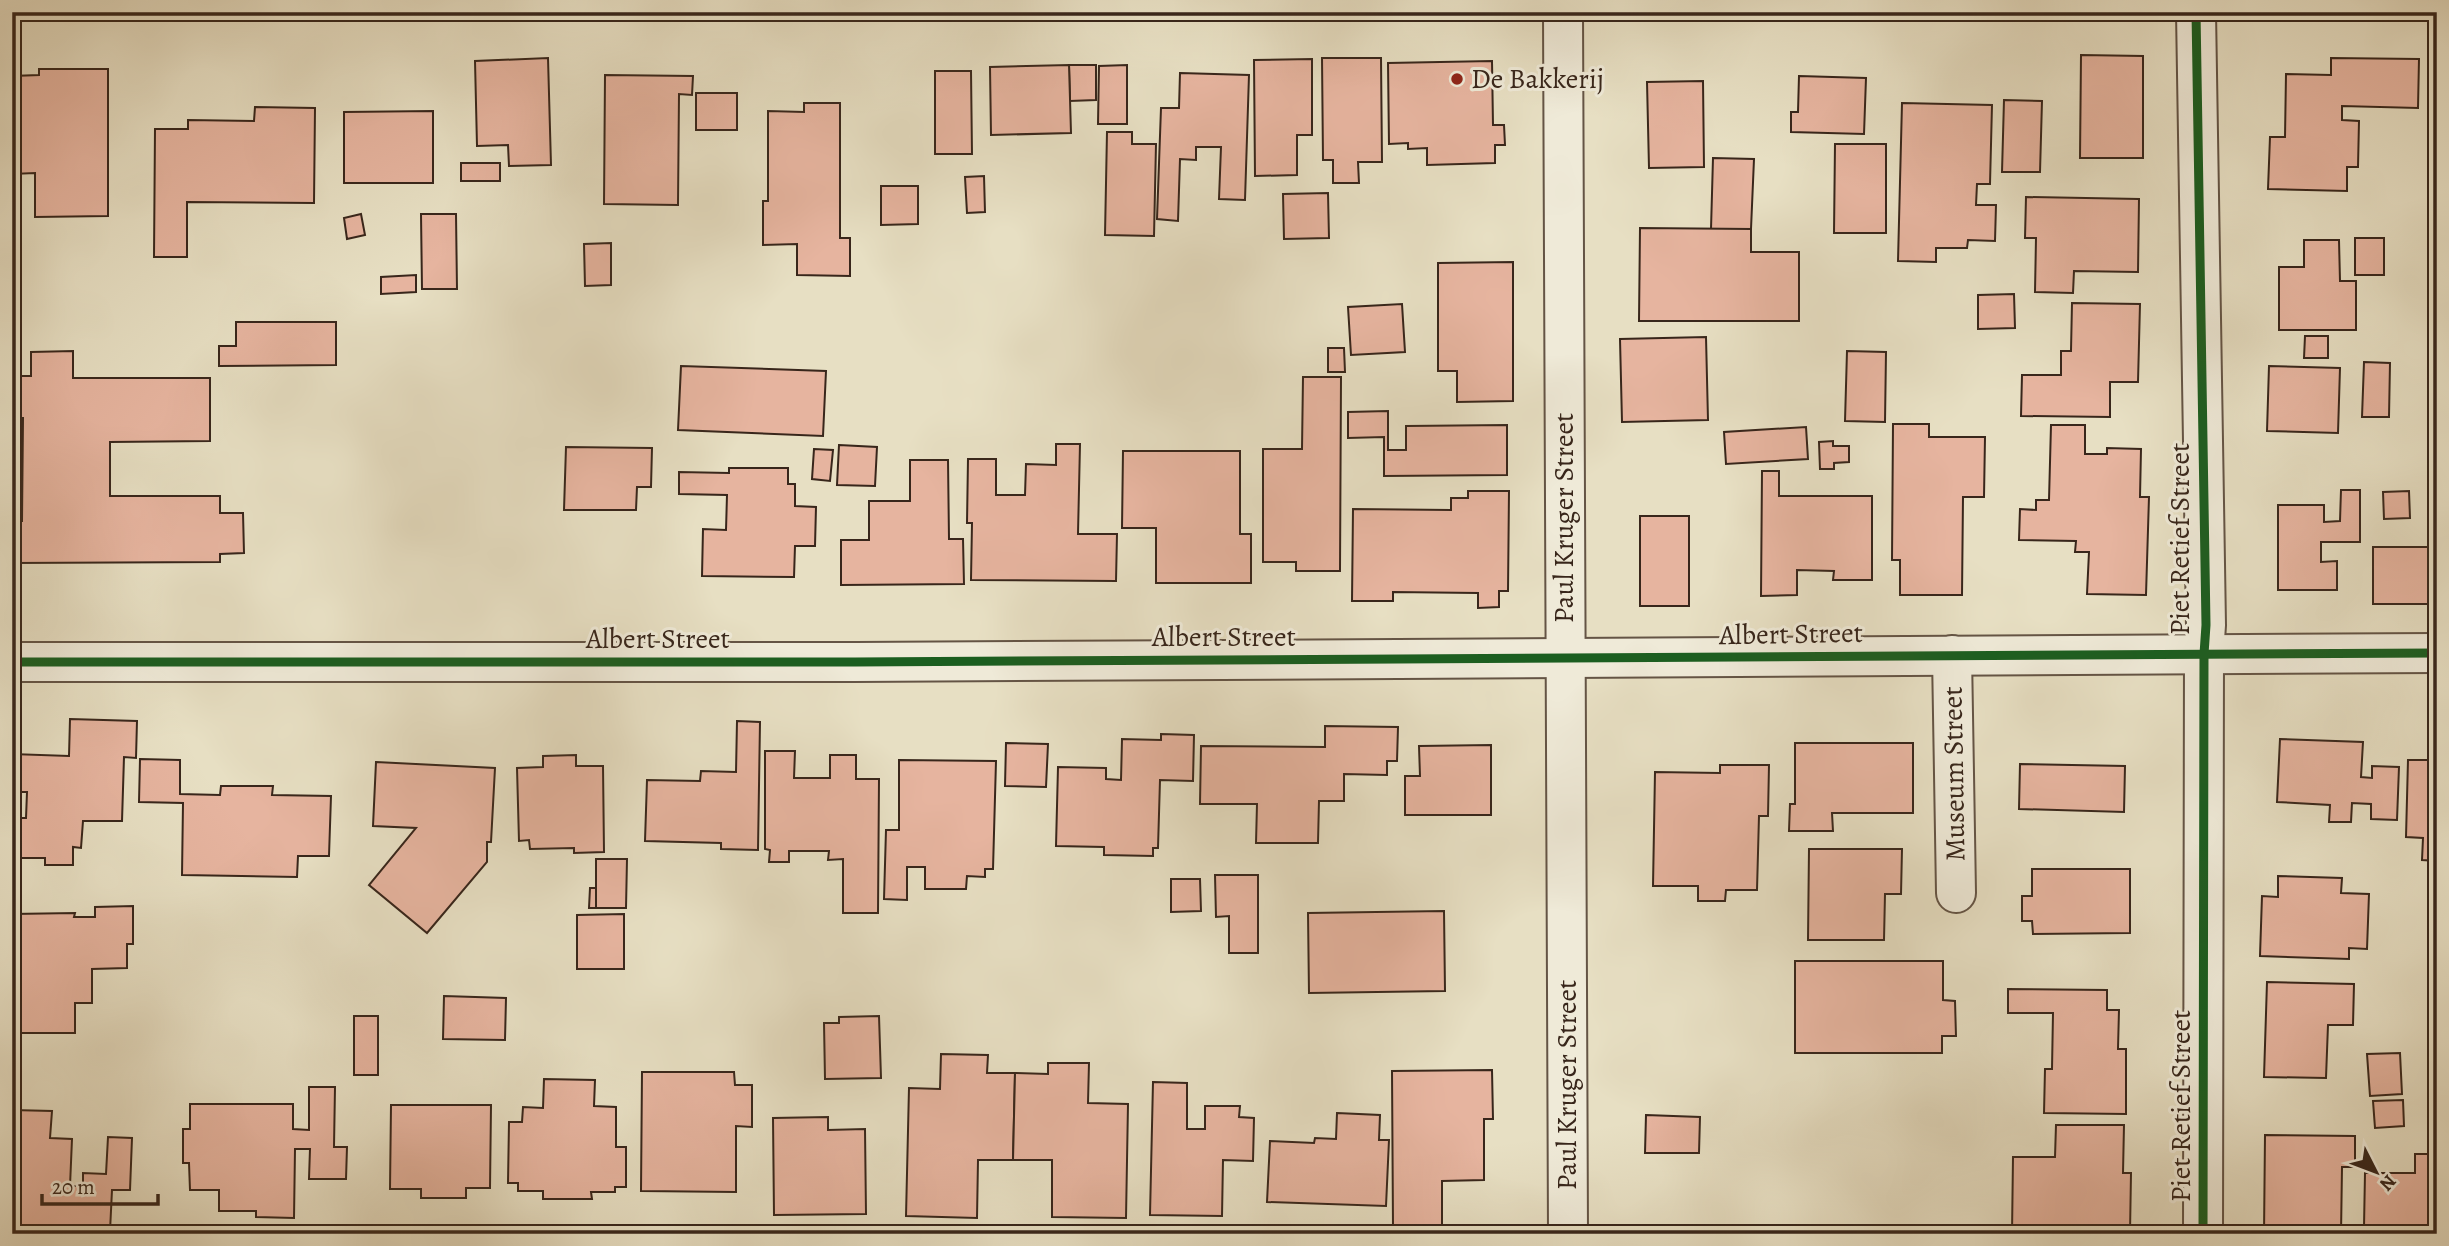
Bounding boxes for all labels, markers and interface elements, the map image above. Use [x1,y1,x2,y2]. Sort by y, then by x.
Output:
place label: De Bakkerij [1471,60,1604,98]
marker: De Bakkerij [1449,71,1465,87]
street label: Paul Kruger Street [1545,413,1583,623]
street label: Piet Retief Street [2161,443,2199,635]
street label: Albert Street [1718,614,1863,654]
street label: Albert Street [1151,618,1296,656]
street label: Albert Street [585,620,730,658]
street label: Museum Street [1933,686,1975,862]
street label: Paul Kruger Street [1548,980,1586,1190]
street label: Piet Retief Street [2162,1010,2200,1202]
north arrow [2340,1138,2410,1208]
scale bar [42,1162,158,1206]
text: N [2373,1169,2402,1197]
text: 20 m [52,1173,95,1201]

